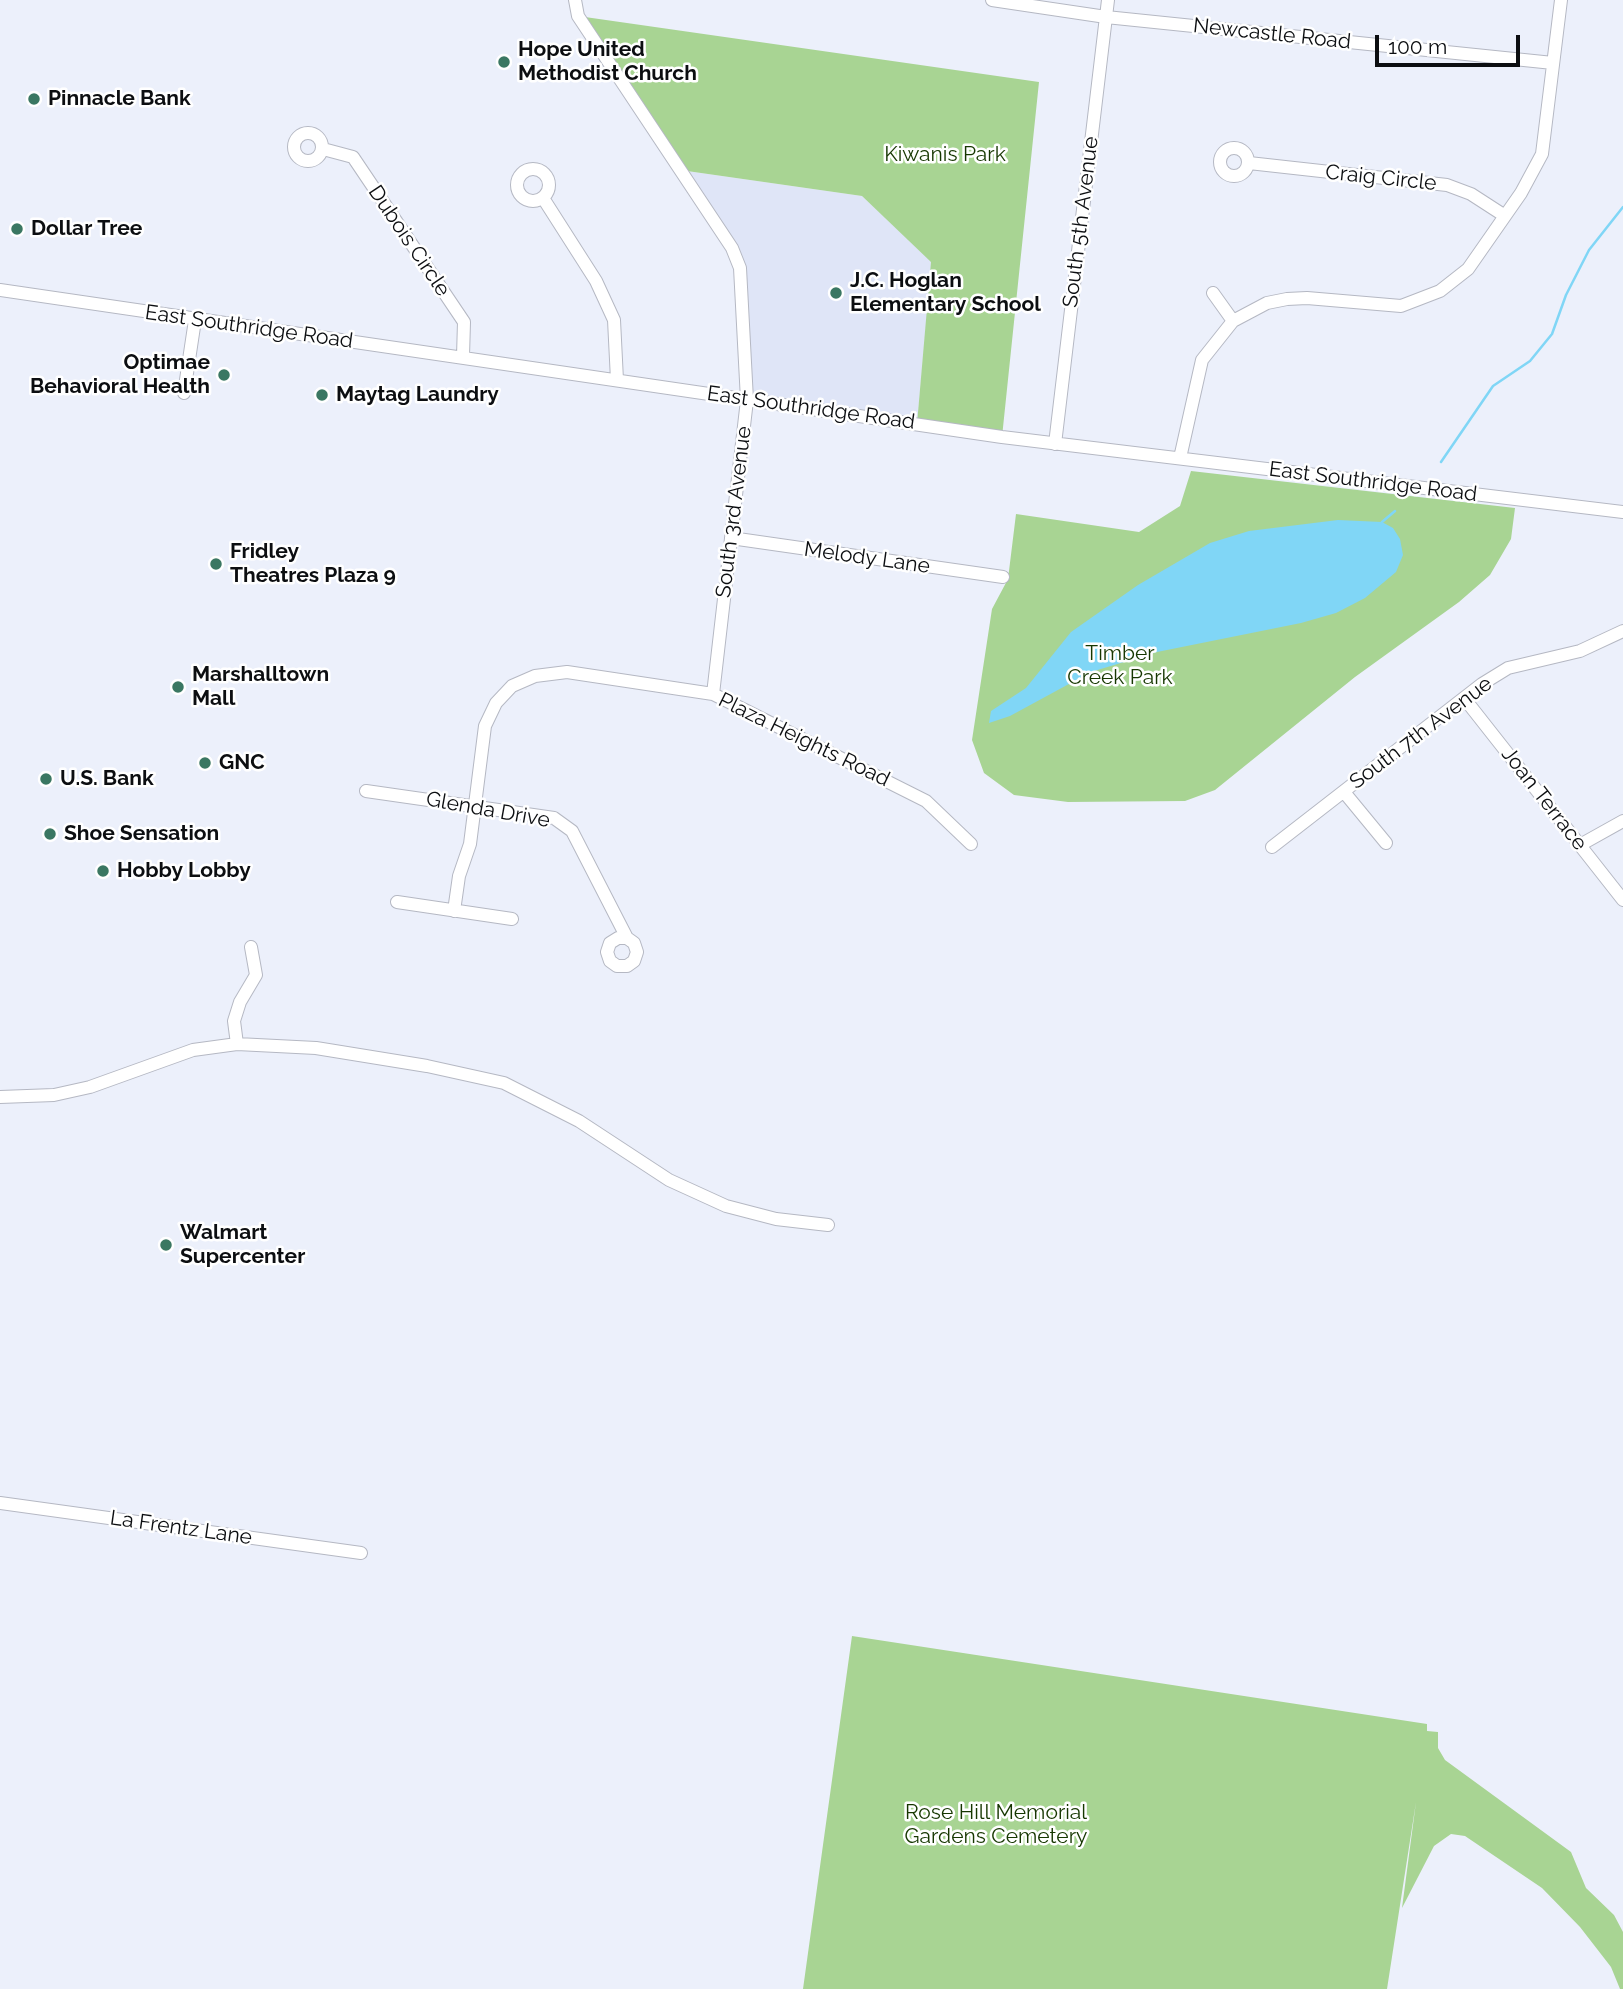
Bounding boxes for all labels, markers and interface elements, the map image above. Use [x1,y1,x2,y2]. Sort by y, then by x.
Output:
street label: Newcastle Road [1192,13,1352,55]
scale bar [1378,21,1523,65]
text: 100 m [1388,34,1447,59]
place label: Hope United Methodist Church [518,37,697,87]
marker: Hope United Methodist Church [496,54,512,70]
place label: Pinnacle Bank [48,86,191,112]
marker: Pinnacle Bank [26,91,42,107]
street label: South 5th Avenue [1058,135,1104,309]
park label: Kiwanis Park [884,142,1006,168]
street label: Craig Circle [1324,160,1438,196]
street label: Dubois Circle [363,181,455,301]
place label: Dollar Tree [31,216,142,242]
marker: Dollar Tree [9,221,25,237]
place label: J.C. Hoglan Elementary School [850,268,1041,318]
marker: J.C. Hoglan Elementary School [828,285,844,301]
street label: East Southridge Road [143,300,355,354]
place label: Optimae Behavioral Health [30,350,210,400]
marker: Optimae Behavioral Health [216,367,232,383]
street label: East Southridge Road [705,381,917,435]
place label: Maytag Laundry [336,382,499,408]
marker: Maytag Laundry [314,387,330,403]
street label: South 3rd Avenue [711,425,757,599]
street label: East Southridge Road [1267,457,1479,507]
street label: Melody Lane [802,537,932,579]
place label: Fridley Theatres Plaza 9 [230,539,396,589]
marker: Fridley Theatres Plaza 9 [208,556,224,572]
park label: Timber Creek Park [1067,641,1173,691]
place label: Marshalltown Mall [192,662,329,712]
street label: South 7th Avenue [1345,671,1497,795]
marker: Marshalltown Mall [170,679,186,695]
street label: Plaza Heights Road [714,688,894,792]
street label: Joan Terrace [1496,742,1592,856]
place label: GNC [219,750,265,776]
marker: GNC [197,755,213,771]
place label: U.S. Bank [60,766,154,792]
marker: U.S. Bank [38,771,54,787]
street label: Glenda Drive [424,787,552,833]
place label: Shoe Sensation [64,821,219,847]
marker: Shoe Sensation [42,826,58,842]
place label: Hobby Lobby [117,858,251,884]
marker: Hobby Lobby [95,863,111,879]
place label: Walmart Supercenter [180,1220,305,1270]
marker: Walmart Supercenter [158,1237,174,1253]
street label: La Frentz Lane [108,1506,254,1550]
park label: Rose Hill Memorial Gardens Cemetery [905,1800,1087,1850]

